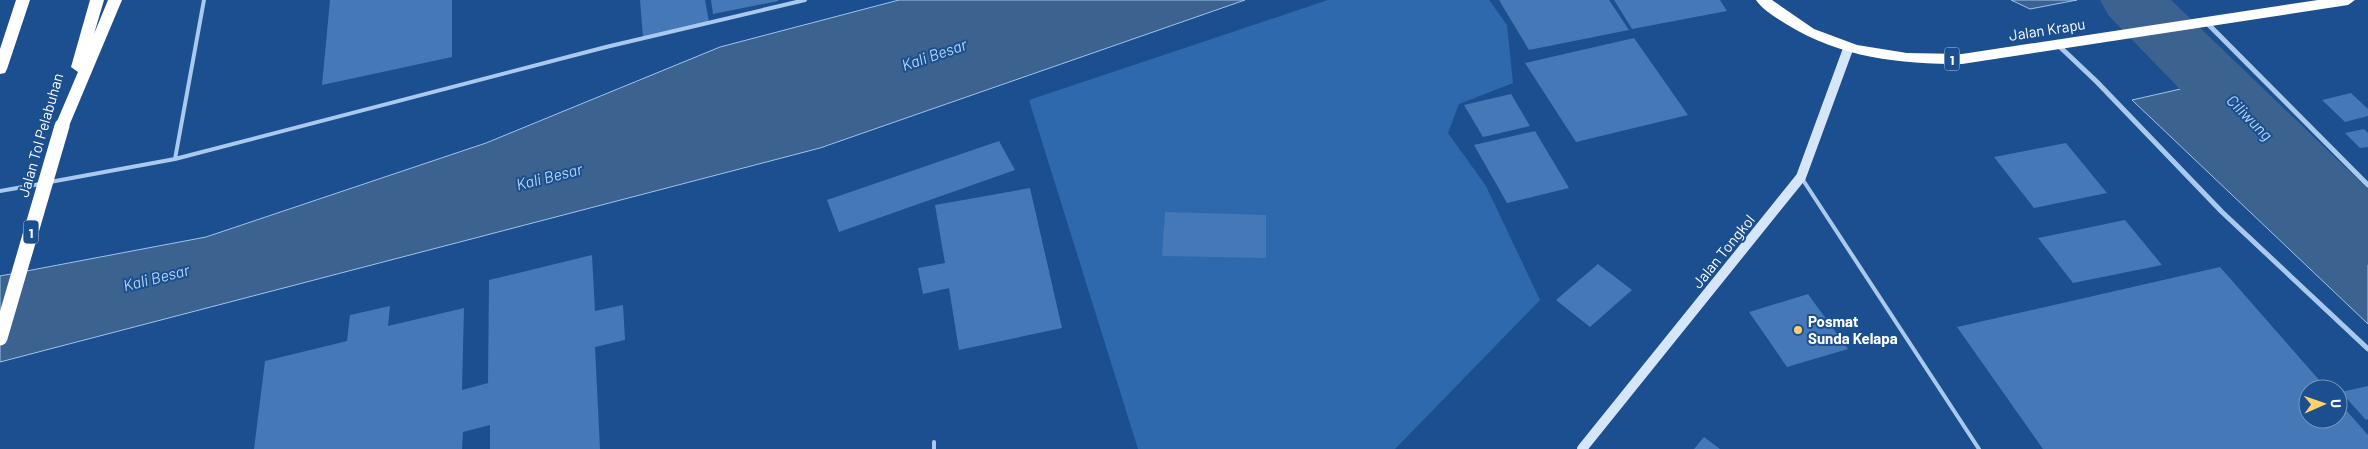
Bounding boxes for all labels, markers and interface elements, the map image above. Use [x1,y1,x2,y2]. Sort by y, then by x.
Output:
street label: Jalan Krapu [2008,14,2086,44]
water label: Kali Besar [899,34,970,74]
road number: 1 [1944,48,1960,70]
street label: Jalan Tol Pelabuhan [14,71,66,199]
water label: Ciliwung [2223,90,2277,144]
water label: Kali Besar [514,158,586,193]
street label: Jalan Tongkol [1688,211,1758,291]
road number: 1 [24,220,38,243]
water label: Kali Besar [121,259,193,294]
place label: Posmat Sunda Kelapa [1808,312,1898,347]
marker: Posmat Sunda Kelapa [1792,324,1804,336]
north arrow [2298,379,2348,429]
text: U [2328,399,2345,408]

